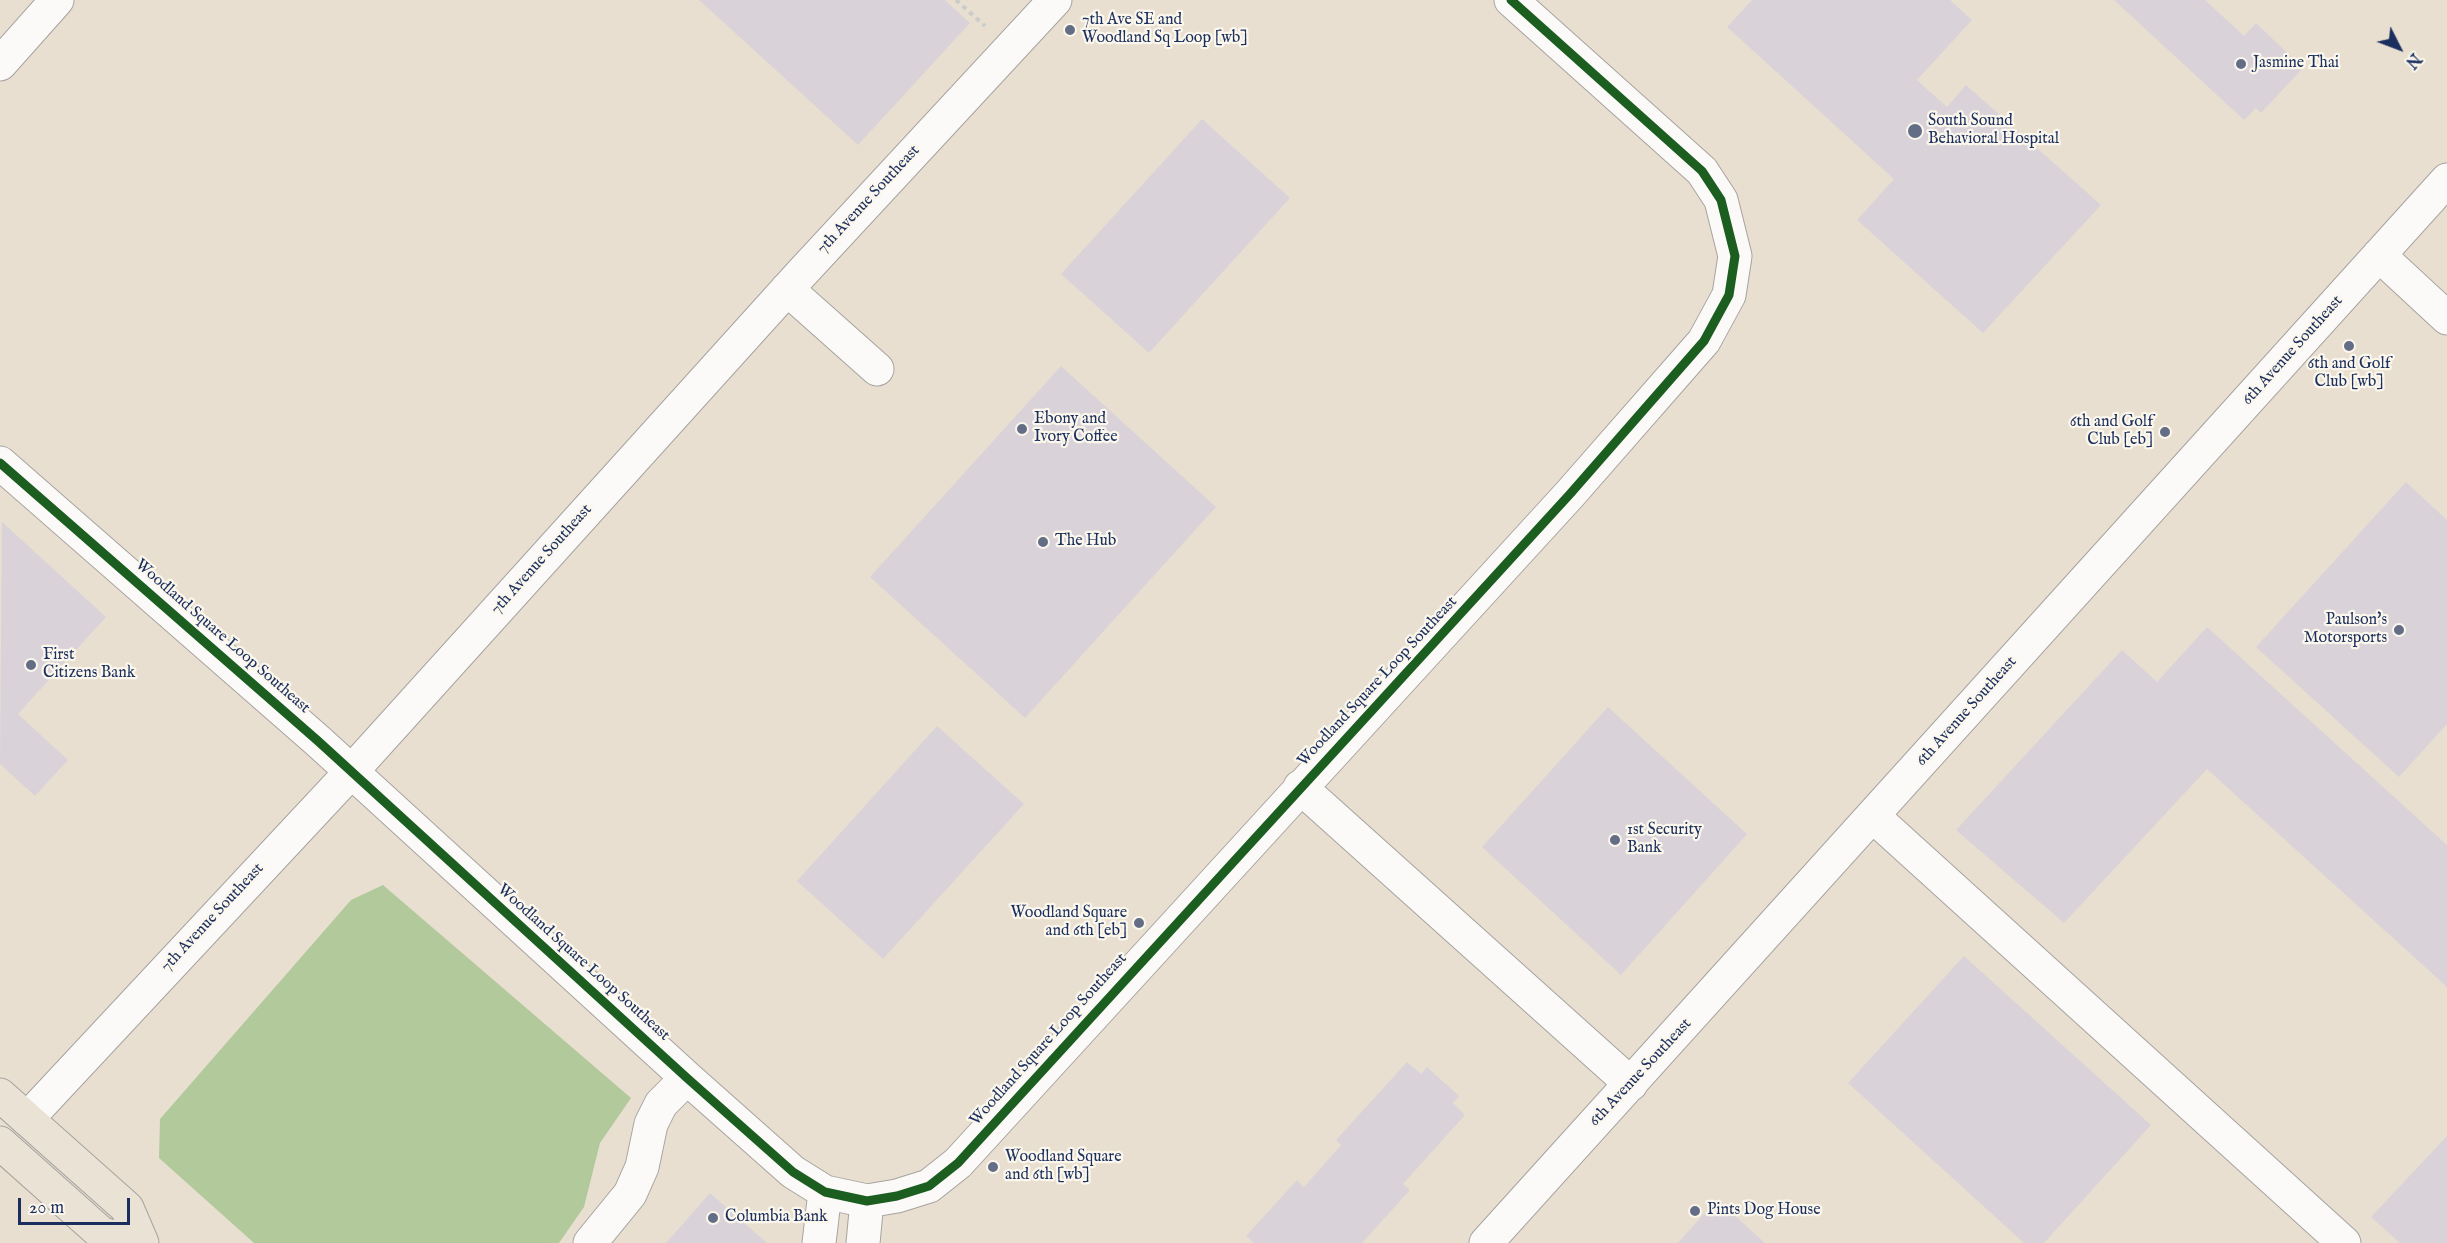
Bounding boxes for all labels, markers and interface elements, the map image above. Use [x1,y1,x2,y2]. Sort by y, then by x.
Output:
place label: 7th Ave SE and Woodland Sq Loop [wb] [1082,11,1247,49]
north arrow [2369,18,2429,78]
marker: 7th Ave SE and Woodland Sq Loop [wb] [1063,23,1077,37]
text: N [2400,48,2424,72]
place label: Jasmine Thai [2253,54,2339,74]
marker: Jasmine Thai [2234,57,2248,71]
place label: South Sound Behavioral Hospital [1928,112,2059,150]
marker: South Sound Behavioral Hospital [1906,122,1924,140]
street label: 7th Avenue Southeast [814,142,924,258]
street label: 6th Avenue Southeast [2239,292,2347,410]
marker: 6th and Golf Club [wb] [2342,339,2356,353]
place label: 6th and Golf Club [wb] [2307,355,2391,393]
place label: Ebony and Ivory Coffee [1034,410,1118,448]
place label: 6th and Golf Club [eb] [2070,413,2153,451]
marker: Ebony and Ivory Coffee [1015,422,1029,436]
marker: 6th and Golf Club [eb] [2158,425,2172,439]
street label: 7th Avenue Southeast [487,501,597,619]
place label: The Hub [1055,532,1116,552]
marker: The Hub [1036,535,1050,549]
street label: Woodland Square Loop Southeast [131,556,313,718]
street label: Woodland Square Loop Southeast [1294,593,1462,771]
place label: Paulson's Motorsports [2304,611,2387,649]
marker: Paulson's Motorsports [2392,623,2406,637]
place label: First Citizens Bank [43,646,135,684]
street label: 6th Avenue Southeast [1913,653,2021,771]
marker: First Citizens Bank [24,658,38,672]
place label: 1st Security Bank [1627,821,1702,859]
marker: 1st Security Bank [1608,833,1622,847]
street label: 7th Avenue Southeast [158,860,268,976]
street label: Woodland Square Loop Southeast [493,880,673,1046]
place label: Woodland Square and 6th [eb] [1010,904,1127,942]
marker: Woodland Square and 6th [eb] [1132,916,1146,930]
street label: Woodland Square Loop Southeast [966,950,1132,1130]
street label: 6th Avenue Southeast [1586,1015,1696,1131]
place label: Woodland Square and 6th [wb] [1005,1148,1122,1186]
marker: Woodland Square and 6th [wb] [986,1160,1000,1174]
scale bar [21,1186,134,1224]
text: 20 m [29,1197,64,1220]
place label: Pints Dog House [1707,1201,1821,1221]
marker: Pints Dog House [1688,1204,1702,1218]
place label: Columbia Bank [725,1208,828,1228]
marker: Columbia Bank [706,1211,720,1225]

